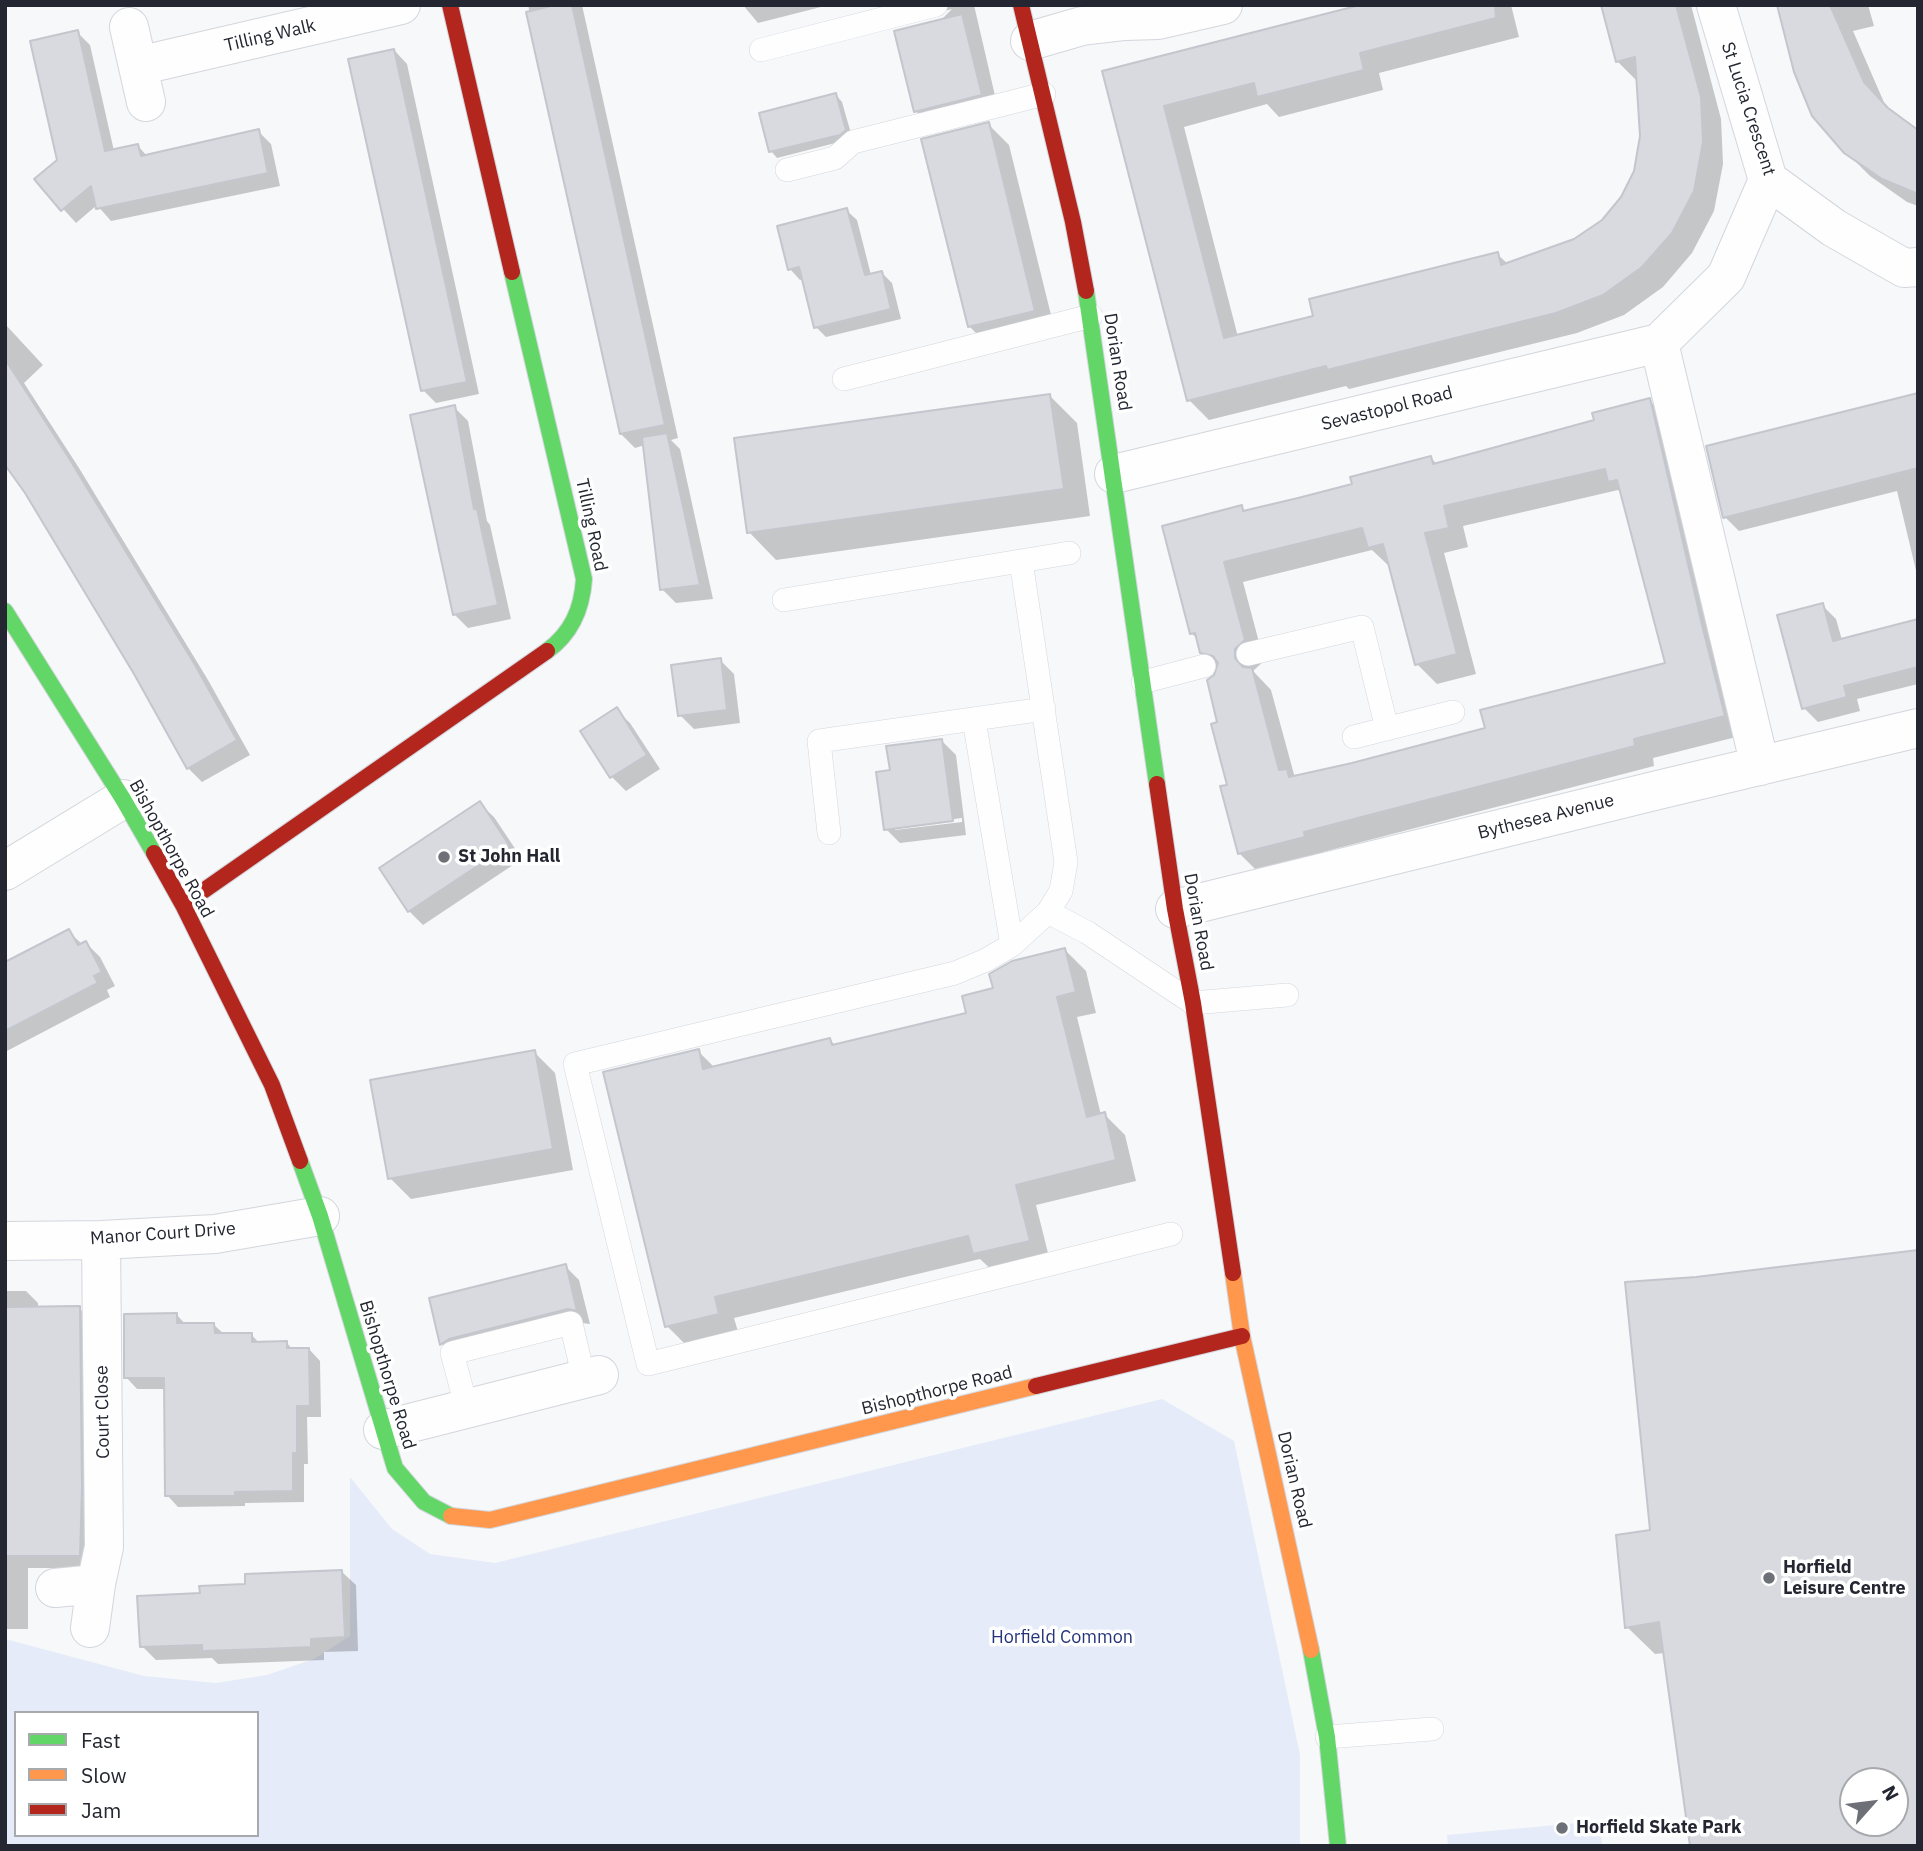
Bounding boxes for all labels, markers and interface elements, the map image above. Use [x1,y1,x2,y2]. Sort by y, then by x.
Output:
street label: Tilling Walk [222,15,318,57]
street label: St Lucia Crescent [1716,39,1780,179]
street label: Dorian Road [1099,312,1135,412]
street label: Sevastopol Road [1319,382,1455,436]
street label: Tilling Road [571,477,611,573]
street label: Bishopthorpe Road [124,776,218,922]
street label: Bythesea Avenue [1476,790,1616,844]
place label: St John Hall [458,846,560,868]
marker: St John Hall [436,849,452,865]
street label: Dorian Road [1179,872,1217,972]
street label: Manor Court Drive [89,1218,237,1250]
street label: Bishopthorpe Road [354,1298,420,1452]
street label: Bishopthorpe Road [859,1362,1015,1420]
street label: Court Close [91,1365,115,1459]
street label: Dorian Road [1272,1429,1316,1531]
place label: Horfield Leisure Centre [1783,1557,1906,1600]
marker: Horfield Leisure Centre [1761,1570,1777,1586]
park label: Horfield Common [991,1627,1133,1649]
legend [14,1711,259,1837]
text: Fast [81,1726,121,1754]
text: Slow [81,1761,127,1789]
north arrow [1839,1767,1909,1837]
text: N [1877,1781,1905,1805]
text: Jam [81,1796,121,1824]
place label: Horfield Skate Park [1576,1817,1741,1839]
marker: Horfield Skate Park [1554,1820,1570,1836]

